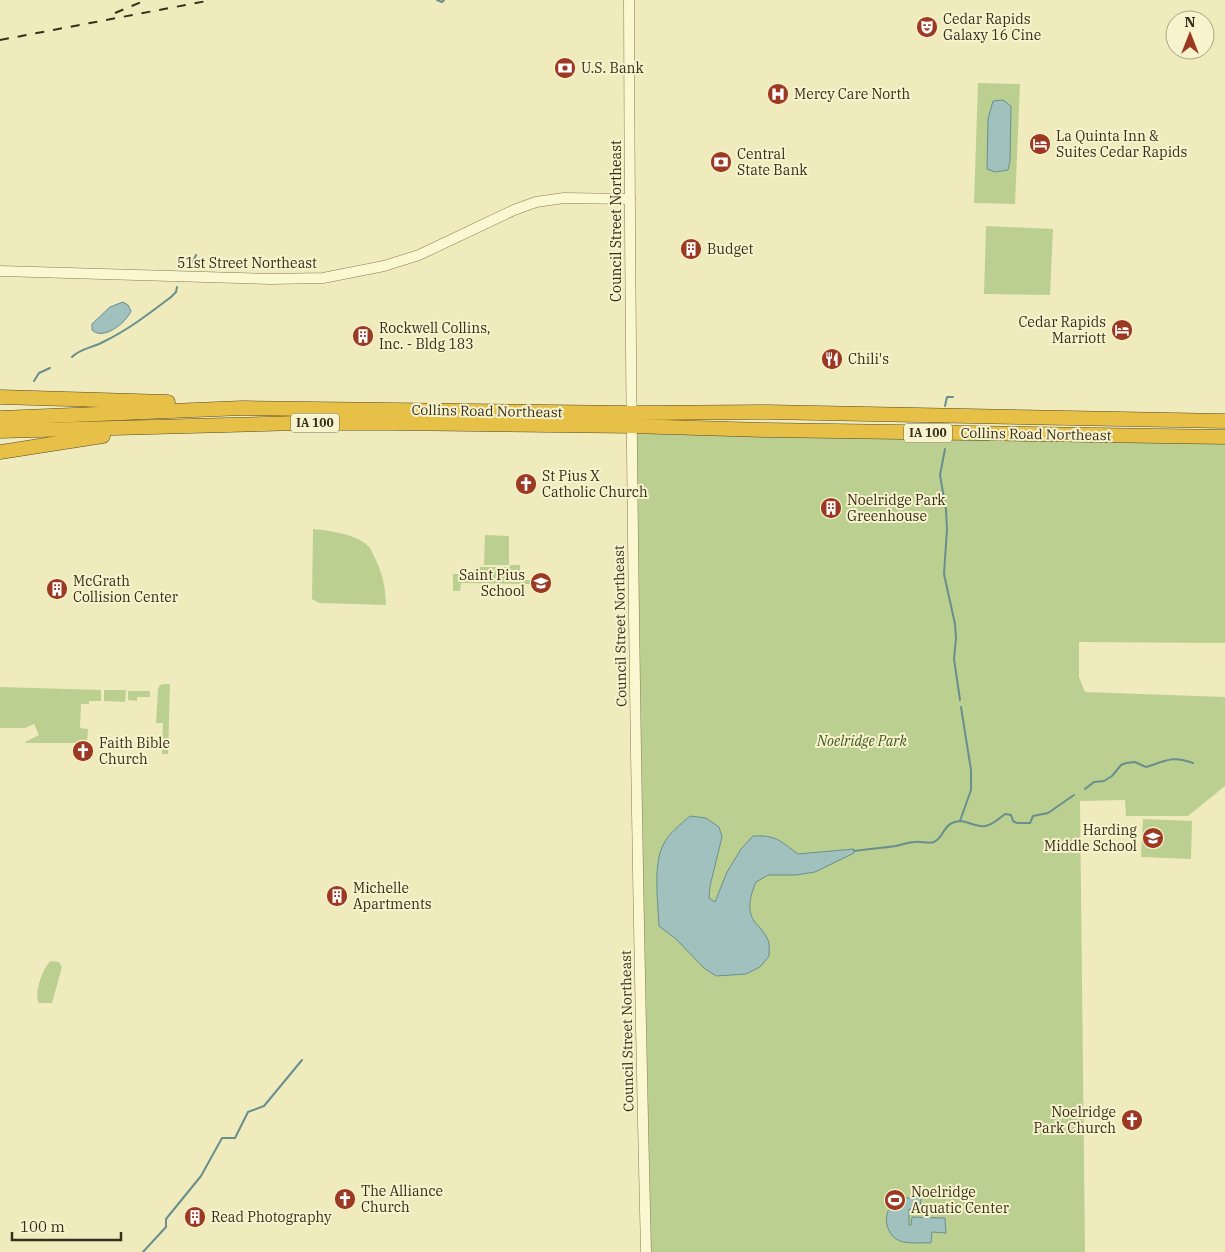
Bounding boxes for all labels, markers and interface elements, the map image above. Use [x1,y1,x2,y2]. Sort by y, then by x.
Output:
place label: Cedar Rapids Galaxy 16 Cine [943,10,1041,44]
north arrow [1165,10,1215,60]
text: N [1184,13,1196,31]
theatre icon: Cedar Rapids Galaxy 16 Cine [915,15,939,39]
bank icon: U.S. Bank [553,56,577,80]
place label: U.S. Bank [581,59,645,77]
hospital icon: Mercy Care North [766,82,790,106]
place label: Mercy Care North [794,85,910,103]
place label: La Quinta Inn & Suites Cedar Rapids [1056,127,1188,161]
hotel icon: La Quinta Inn & Suites Cedar Rapids [1028,132,1052,156]
street label: Council Street Northeast [607,140,625,302]
place label: Central State Bank [737,145,808,179]
bank icon: Central State Bank [709,150,733,174]
building icon: Budget [679,237,703,261]
place label: Budget [707,240,753,258]
street label: 51st Street Northeast [177,254,317,272]
place label: Cedar Rapids Marriott [1018,313,1106,347]
hotel icon: Cedar Rapids Marriott [1110,318,1134,342]
place label: Rockwell Collins, Inc. - Bldg 183 [379,319,490,353]
building icon: Rockwell Collins, Inc. - Bldg 183 [351,324,375,348]
restaurant icon: Chili's [820,347,844,371]
place label: Chili's [848,350,889,368]
street label: Collins Road Northeast [411,401,563,421]
road number: IA 100 [291,413,339,432]
road number: IA 100 [904,423,952,442]
street label: Collins Road Northeast [960,424,1112,444]
place label: St Pius X Catholic Church [542,467,648,501]
church icon: St Pius X Catholic Church [514,472,538,496]
place label: Noelridge Park Greenhouse [847,491,946,525]
building icon: Noelridge Park Greenhouse [819,496,843,520]
street label: Council Street Northeast [610,545,630,707]
place label: Saint Pius School [459,566,525,600]
school or university icon: Saint Pius School [529,571,553,595]
place label: McGrath Collision Center [73,572,179,606]
building icon: McGrath Collision Center [45,577,69,601]
park label: Noelridge Park [816,732,907,750]
place label: Faith Bible Church [99,734,170,768]
church icon: Faith Bible Church [71,739,95,763]
place label: Harding Middle School [1044,821,1137,855]
school or university icon: Harding Middle School [1141,826,1165,850]
place label: Michelle Apartments [353,879,432,913]
building icon: Michelle Apartments [325,884,349,908]
street label: Council Street Northeast [617,950,637,1112]
place label: Noelridge Park Church [1034,1103,1116,1137]
church icon: Noelridge Park Church [1120,1108,1144,1132]
place label: The Alliance Church [361,1182,443,1216]
place label: Noelridge Aquatic Center [911,1183,1010,1217]
church icon: The Alliance Church [333,1187,357,1211]
sports icon: Noelridge Aquatic Center [883,1188,907,1212]
building icon: Read Photography [183,1205,207,1229]
place label: Read Photography [211,1208,332,1226]
scale bar [12,1210,121,1242]
text: 100 m [20,1217,65,1236]

